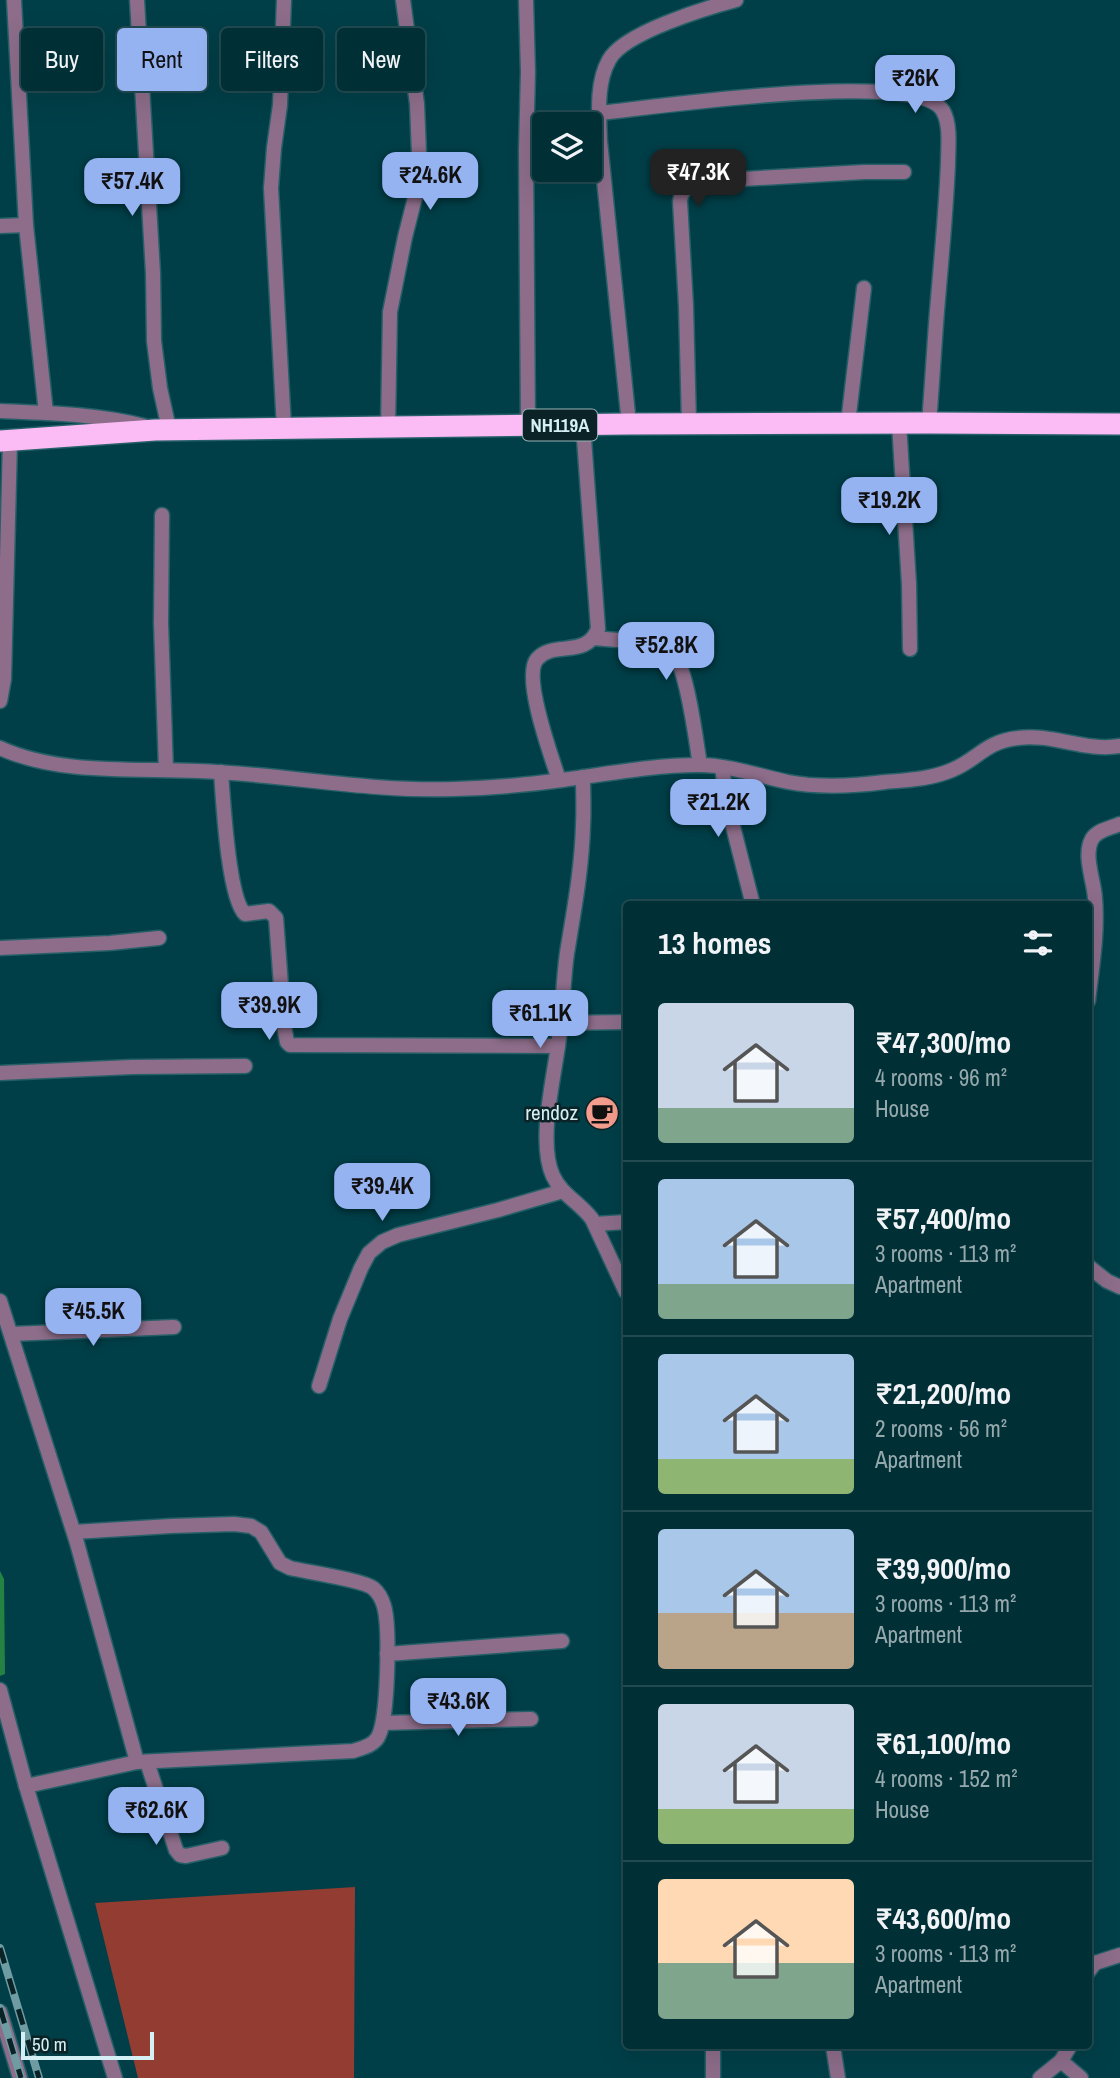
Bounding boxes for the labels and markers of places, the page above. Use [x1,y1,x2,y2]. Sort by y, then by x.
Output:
pin: ₹26K [874,55,956,115]
pin: ₹47.3K [641,150,755,209]
pin: ₹24.6K [373,152,487,212]
pin: ₹57.4K [75,158,189,218]
pin: ₹19.2K [832,477,946,537]
pin: ₹52.8K [609,622,723,682]
pin: ₹21.2K [661,780,775,839]
pin: ₹39.9K [212,982,326,1042]
pin: ₹61.1K [483,990,597,1050]
cafe icon: rendoz [583,1094,621,1132]
place label: rendoz [525,1098,578,1127]
pin: ₹39.4K [325,1164,439,1223]
pin: ₹45.5K [36,1288,150,1348]
pin: ₹43.6K [401,1678,515,1738]
pin: ₹62.6K [99,1787,213,1847]

